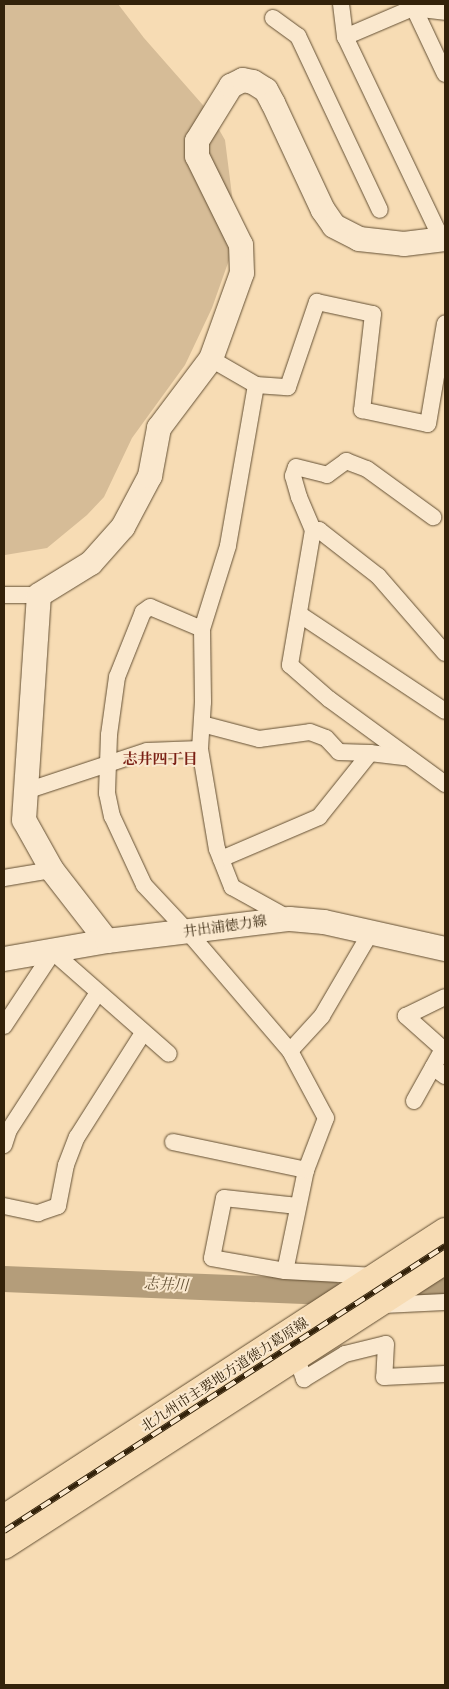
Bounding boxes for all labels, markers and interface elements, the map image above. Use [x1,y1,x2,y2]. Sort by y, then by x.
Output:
district label: 志井四丁目 [123,751,197,769]
street label: 井出浦徳力線 [182,913,268,941]
water label: 志井川 [143,1275,189,1295]
street label: 北九州市主要地方道徳力葛原線 [138,1315,312,1435]

